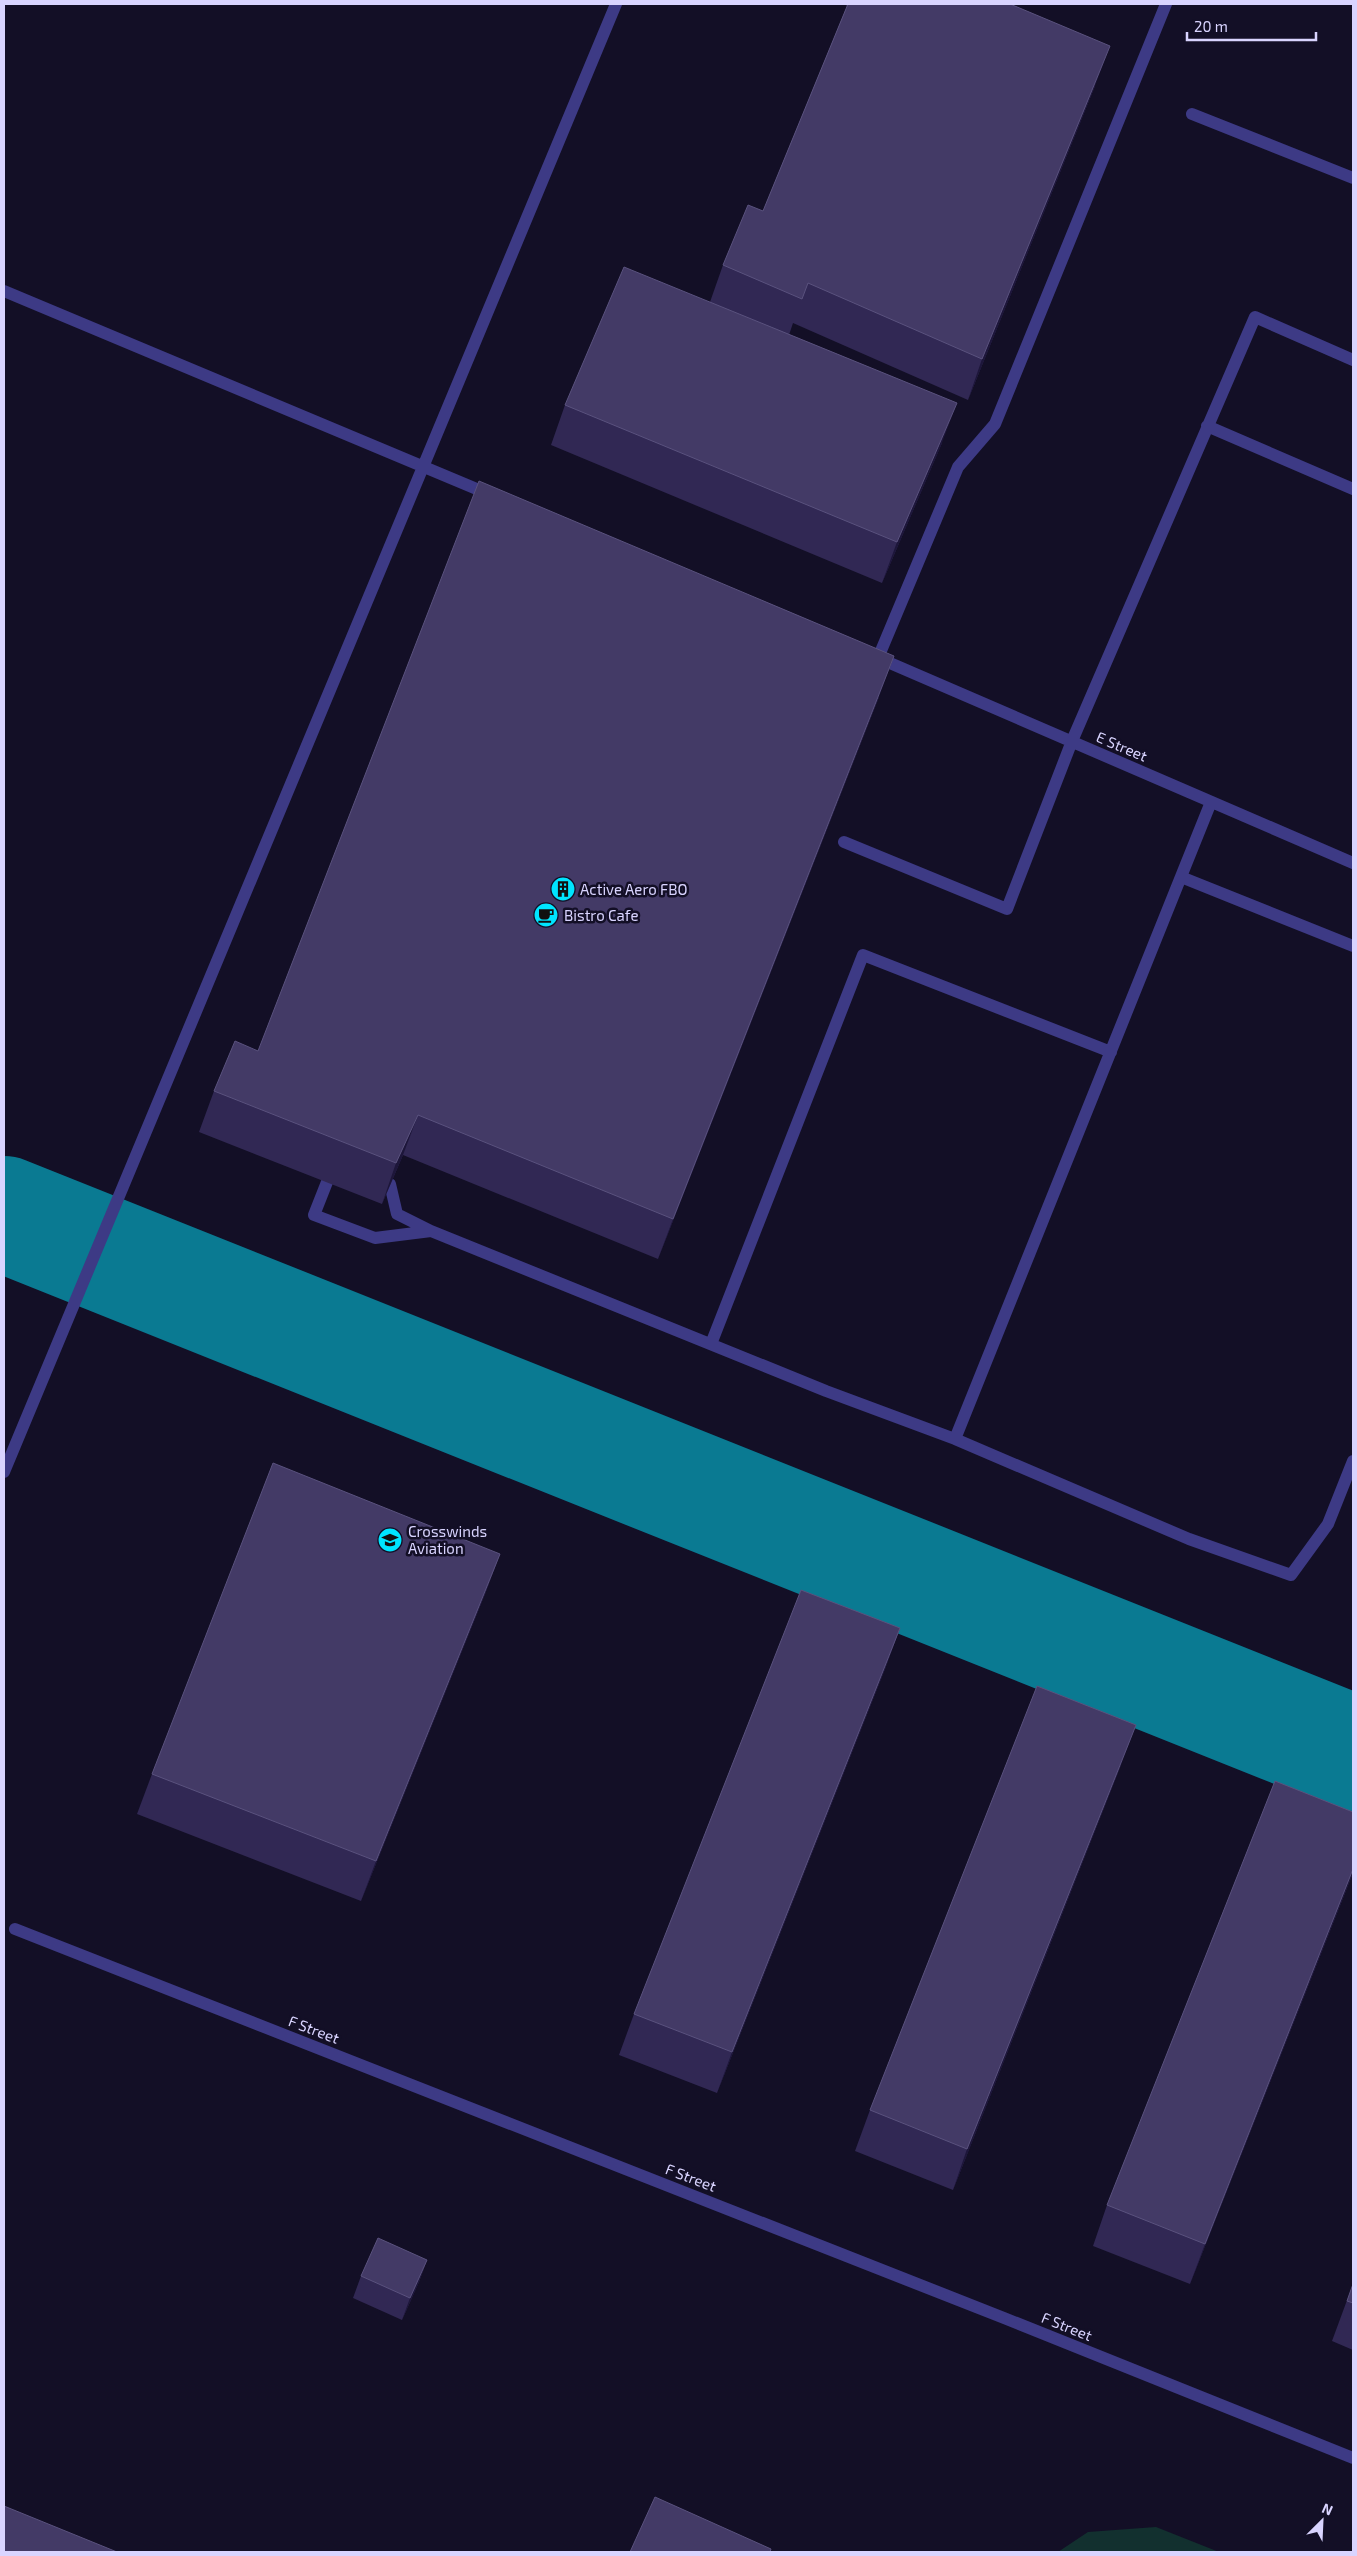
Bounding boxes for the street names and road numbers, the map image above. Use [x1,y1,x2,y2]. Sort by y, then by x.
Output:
street label: E Street [1094,727,1150,765]
street label: F Street [286,2011,342,2047]
street label: F Street [663,2159,719,2195]
street label: F Street [1039,2308,1095,2344]

